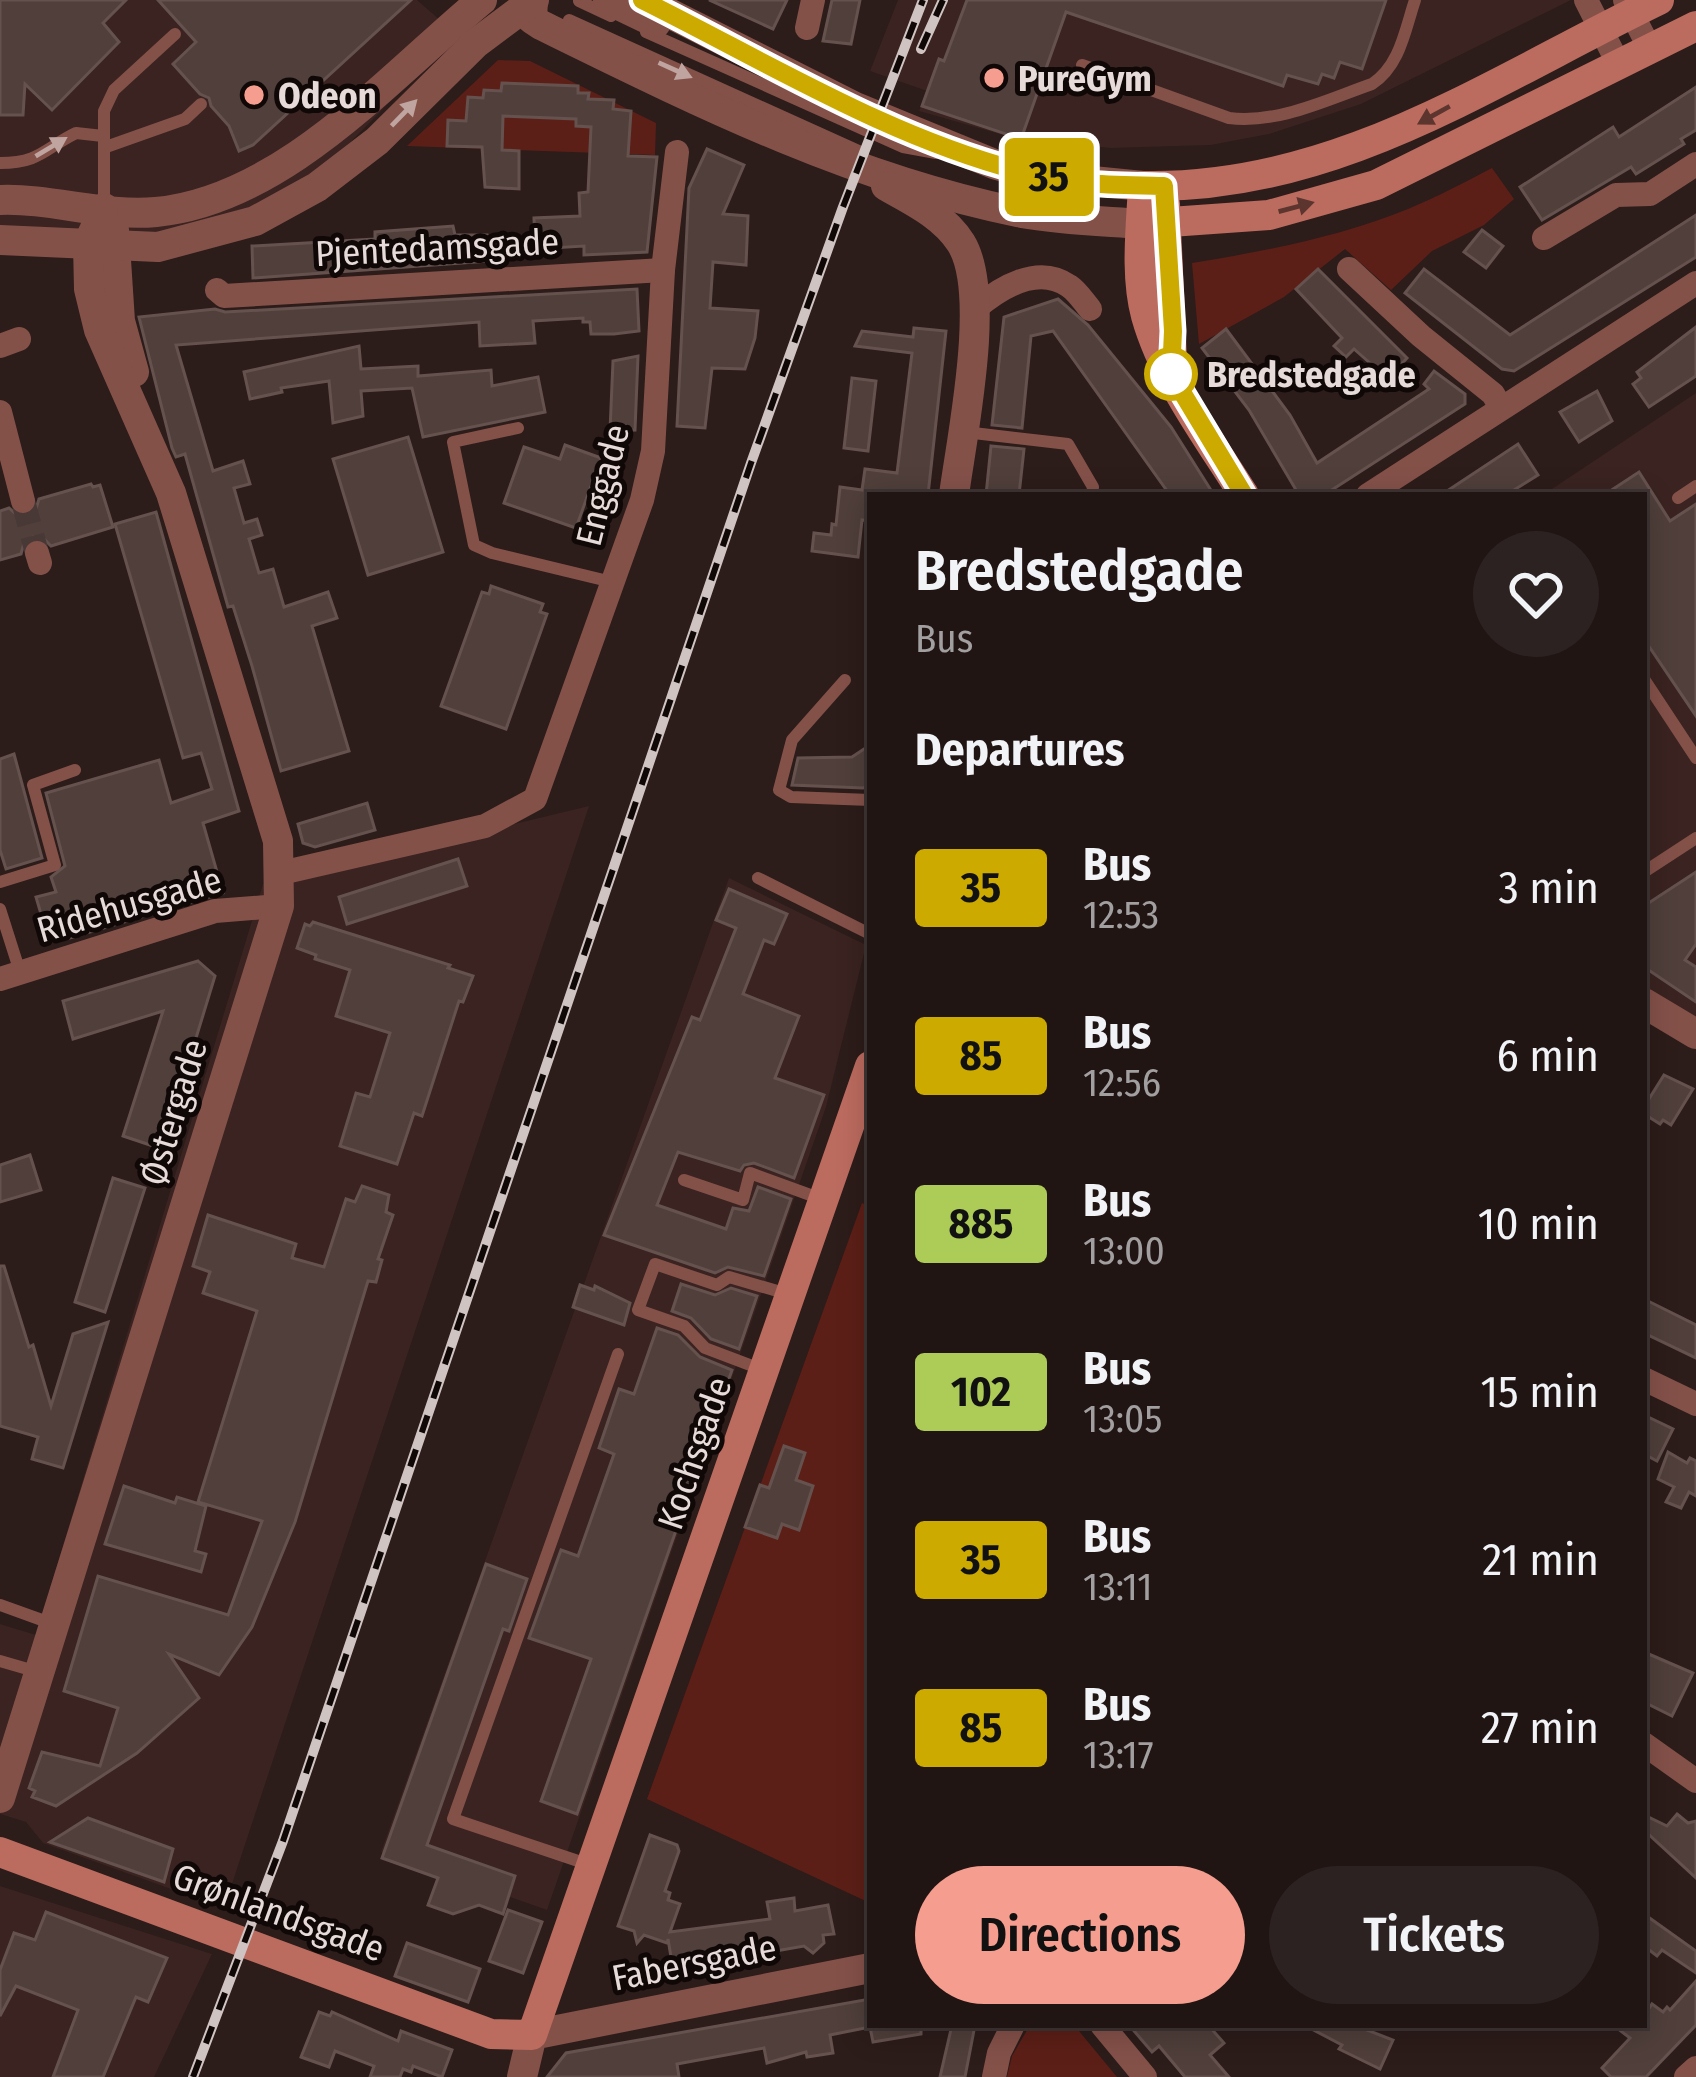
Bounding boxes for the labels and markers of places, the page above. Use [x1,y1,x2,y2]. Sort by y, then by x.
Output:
place label: PureGym [1018,57,1152,101]
marker: PureGym [981,65,1007,91]
place label: Odeon [278,74,377,118]
marker: Odeon [241,82,267,108]
marker: Bredstedgade [1146,349,1196,399]
place label: Bredstedgade [1207,353,1416,397]

